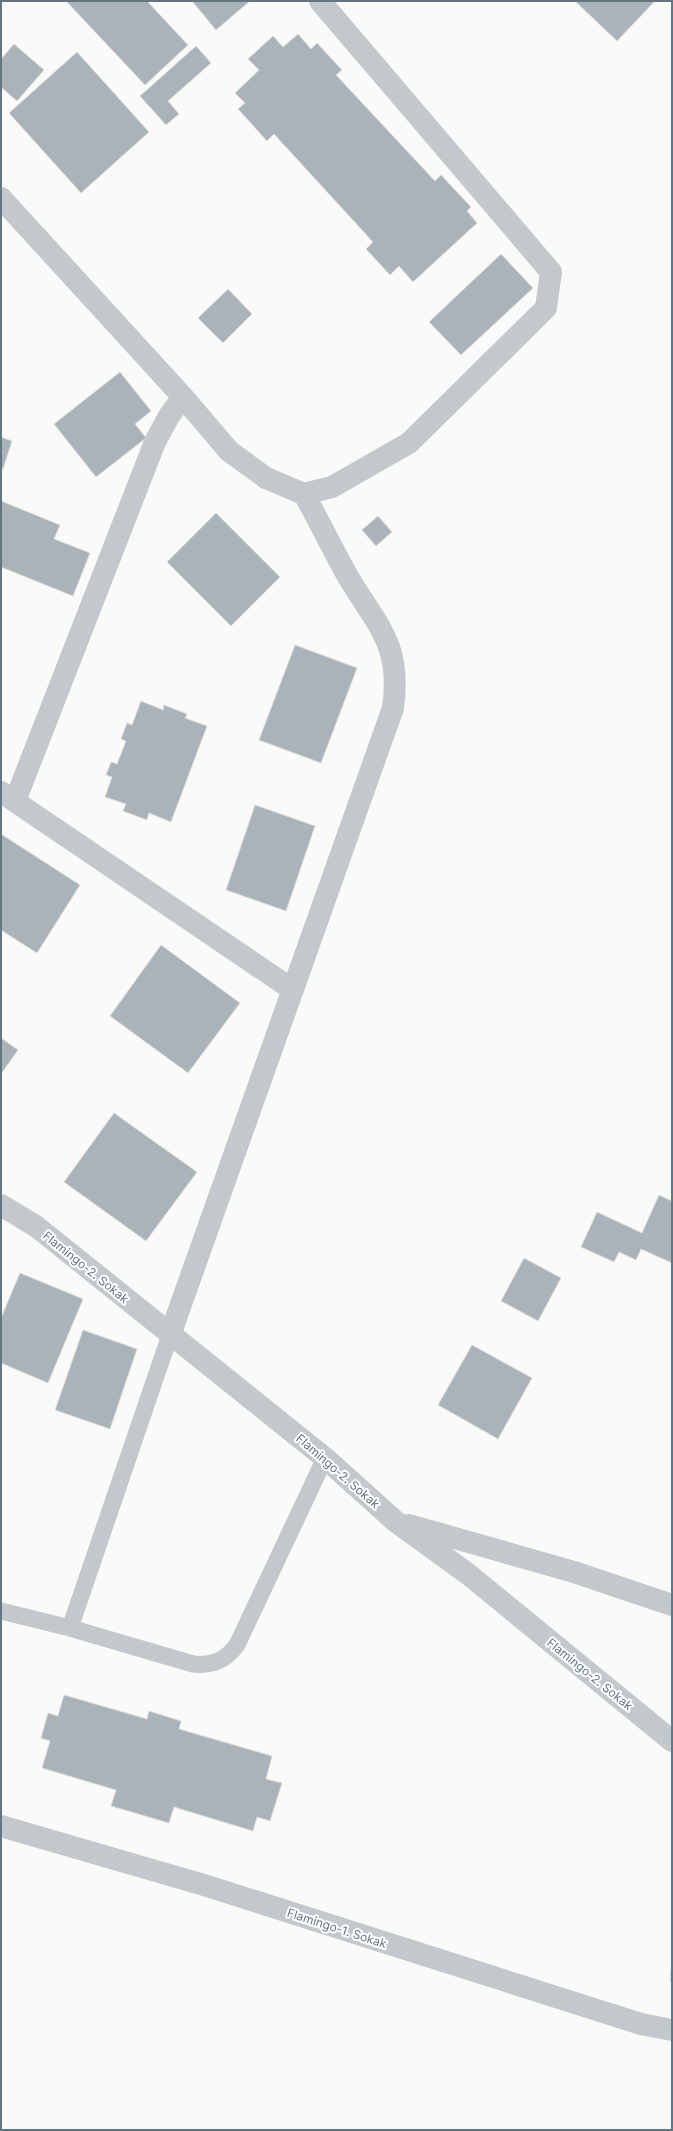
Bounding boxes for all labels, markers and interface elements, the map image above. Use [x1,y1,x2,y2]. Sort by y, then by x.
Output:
street label: Flamingo-2. Sokak [40,1228,132,1306]
street label: Flamingo-2. Sokak [293,1431,383,1512]
street label: Flamingo-2. Sokak [544,1635,636,1713]
street label: Flamingo-1. Sokak [285,1905,389,1951]

